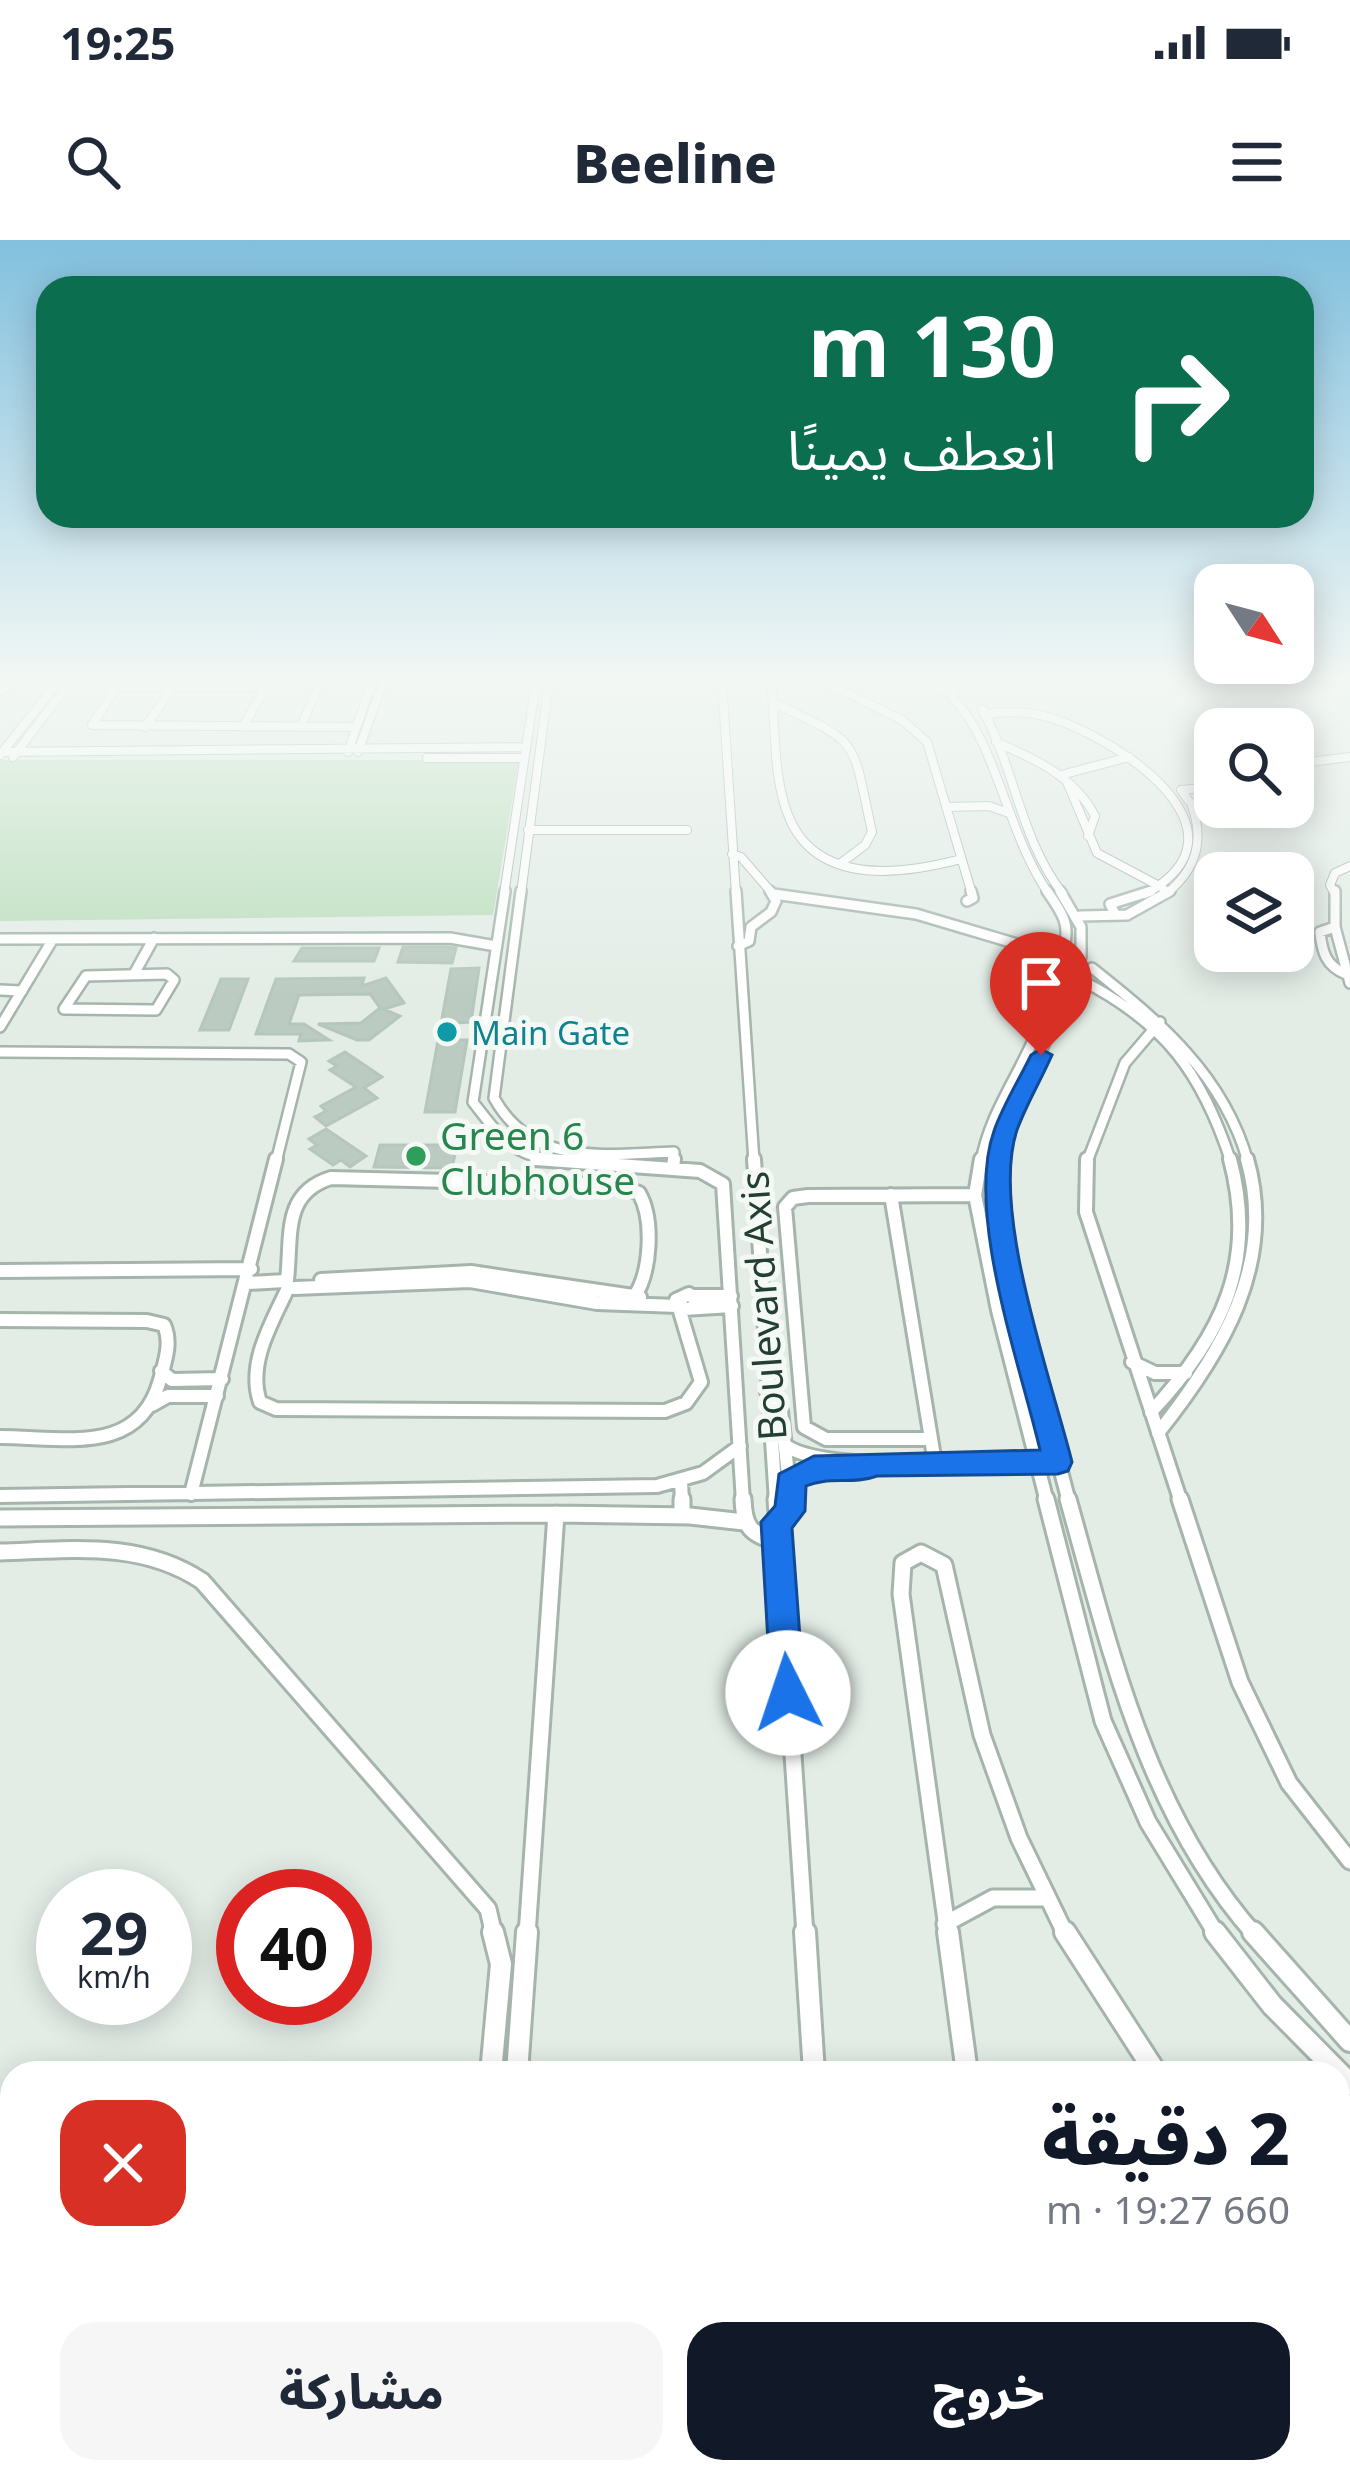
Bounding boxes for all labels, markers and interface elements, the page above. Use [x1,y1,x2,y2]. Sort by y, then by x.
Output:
text: 19:25 [60,12,176,73]
text: Beeline [573,125,777,199]
icon: search [60,129,126,195]
icon: menu [1224,129,1290,195]
text: 130 m [808,287,1056,402]
icon: right [1098,324,1254,480]
text: انعطف يمينًا [787,412,1056,486]
north arrow [1194,564,1314,684]
map controls [1194,564,1314,972]
button: search [1194,708,1314,828]
button: layers [1194,852,1314,972]
pin [990,932,1092,1055]
icon: arrive [1008,950,1074,1016]
place label: Main Gate [471,1010,630,1055]
marker: Main Gate [434,1019,460,1045]
place label: Green 6 Clubhouse [440,1108,635,1206]
marker: Green 6 Clubhouse [403,1143,429,1169]
street label: Boulevard Axis [726,1170,798,1442]
position arrow [725,1630,851,1756]
speed limit sign: 40 [216,1869,372,2025]
text: 29 [80,1891,148,1973]
text: km/h [77,1956,151,1997]
text: 2 دقيقة [1042,2088,1290,2186]
button: close [60,2100,186,2226]
text: 660 m · 19:27 [1046,2182,1290,2235]
button: مشاركة [60,2322,663,2460]
button: خروج [687,2322,1290,2460]

